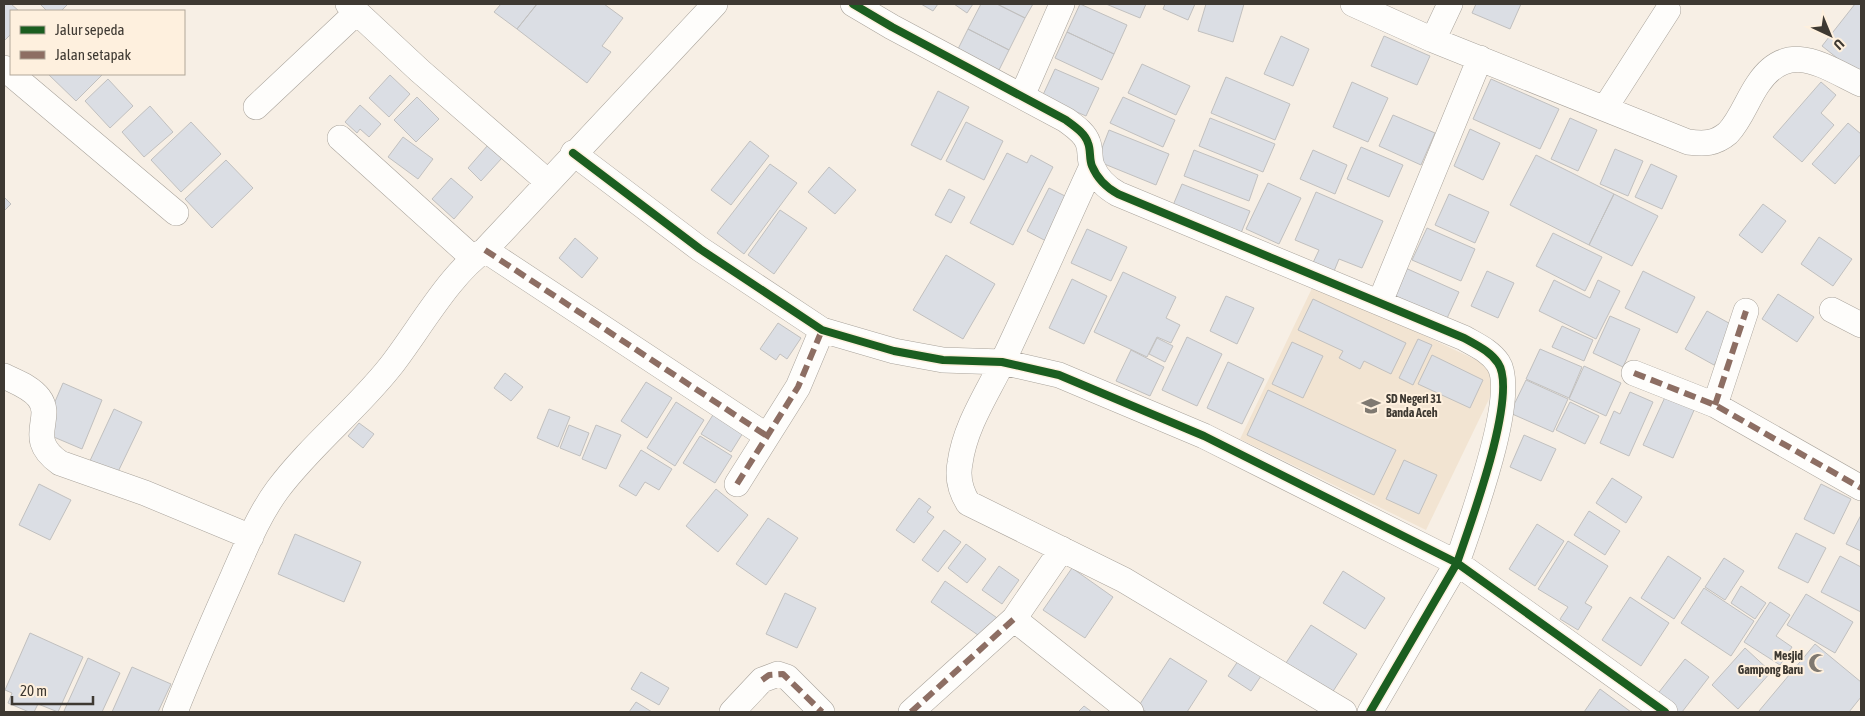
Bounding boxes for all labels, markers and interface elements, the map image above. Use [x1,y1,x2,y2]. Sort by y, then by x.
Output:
legend [10,10,185,75]
north arrow [1805,10,1855,60]
text: Jalur sepeda [55,21,125,38]
text: U [1831,36,1848,53]
text: Jalan setapak [55,46,132,63]
place label: SD Negeri 31 Banda Aceh [1386,392,1442,420]
school or university icon: SD Negeri 31 Banda Aceh [1360,395,1382,417]
place label: Mesjid Gampong Baru [1738,649,1803,677]
mosque icon: Mesjid Gampong Baru [1807,652,1829,674]
scale bar [12,674,94,706]
text: 20 m [20,682,47,699]

